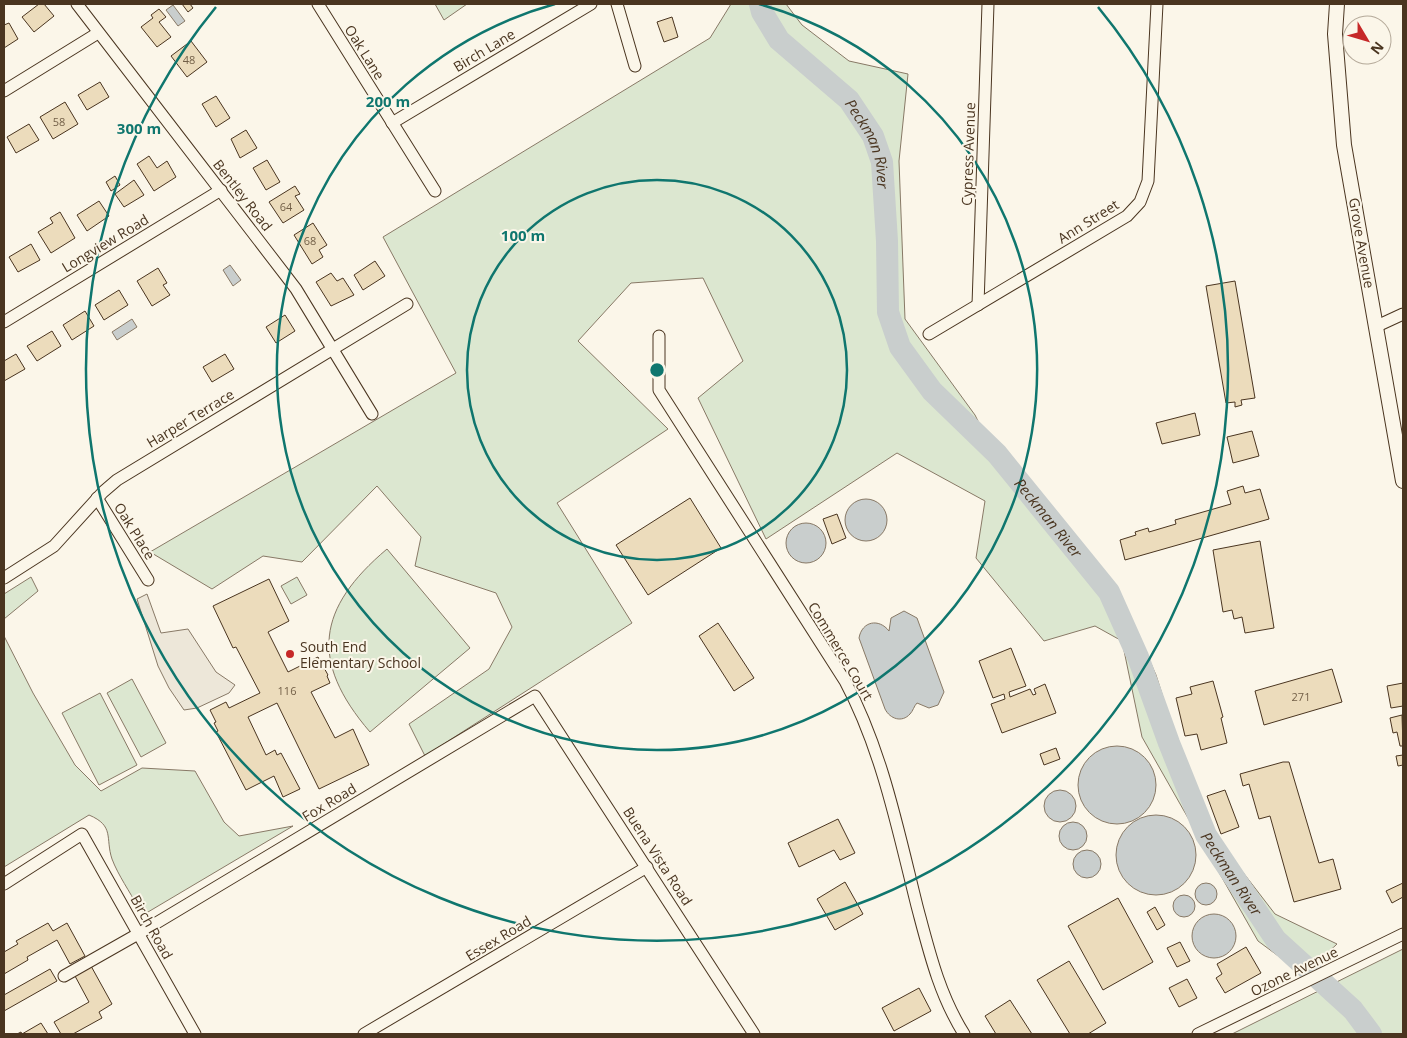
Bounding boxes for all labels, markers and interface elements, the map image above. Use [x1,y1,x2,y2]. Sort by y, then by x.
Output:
north arrow [1342,15,1392,65]
street label: Oak Lane [341,21,389,83]
street label: Birch Lane [450,24,518,76]
text: N [1367,38,1389,59]
house number: 48 [183,52,195,67]
text: 200 m [366,91,410,111]
water label: Peckman River [841,95,894,190]
street label: Cypress Avenue [957,102,979,206]
house number: 58 [53,114,65,129]
text: 300 m [117,118,161,138]
street label: Bentley Road [209,155,277,235]
street label: Ann Street [1054,195,1122,247]
street label: Grove Avenue [1345,196,1379,290]
house number: 64 [280,199,293,214]
street label: Longview Road [58,210,152,276]
text: 100 m [501,225,545,245]
house number: 68 [304,233,316,248]
centre of rings [648,361,666,379]
street label: Harper Terrace [143,384,237,452]
water label: Peckman River [1010,474,1088,562]
street label: Oak Place [110,499,160,563]
street label: Commerce Court [804,598,878,704]
place label: South End Elementary School [300,637,421,672]
marker: South End Elementary School [284,648,296,660]
house number: 116 [278,683,296,698]
house number: 271 [1292,689,1310,704]
street label: Fox Road [298,778,360,826]
street label: Buena Vista Road [619,803,697,909]
water label: Peckman River [1197,828,1268,920]
street label: Birch Road [127,892,177,962]
street label: Essex Road [462,911,534,965]
street label: Ozone Avenue [1247,942,1341,1000]

